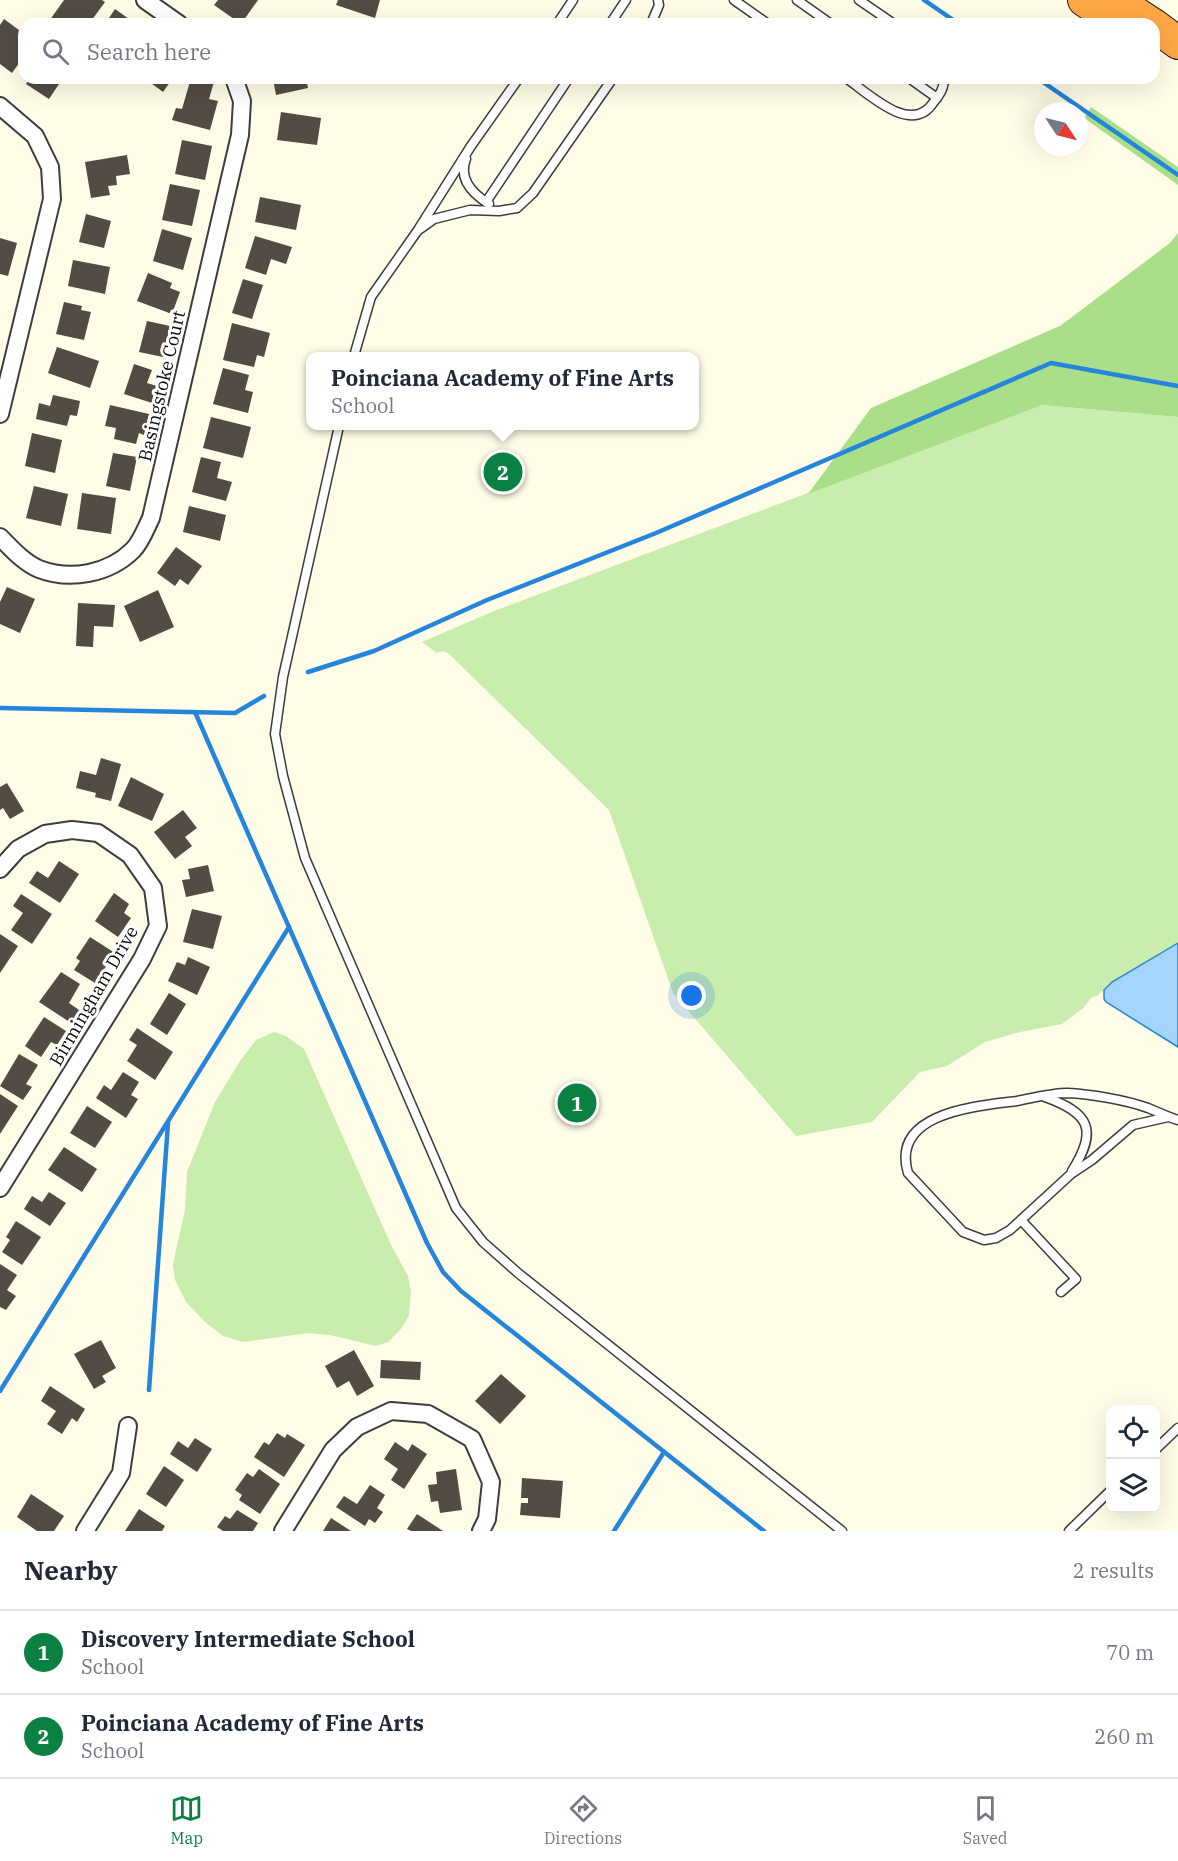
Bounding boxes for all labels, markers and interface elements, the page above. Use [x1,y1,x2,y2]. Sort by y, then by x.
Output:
search box [18,18,1160,84]
icon: search [39,35,72,68]
text: Search here [87,37,211,66]
north arrow [1034,102,1088,156]
street label: Basingstoke Court [133,308,190,464]
popup [306,352,699,430]
text: Poinciana Academy of Fine Arts [331,363,674,392]
text: School [331,392,394,419]
pin: 2 [484,450,522,494]
street label: Birmingham Drive [44,922,143,1070]
your location [677,981,706,1010]
pin: 1 [558,1080,596,1126]
map controls [1106,1405,1160,1513]
button: locate [1106,1405,1160,1459]
button: layers [1106,1459,1160,1513]
text: Nearby [24,1553,118,1587]
text: 2 results [1073,1557,1154,1584]
text: Discovery Intermediate School [81,1624,415,1653]
text: 1 [38,1639,50,1666]
text: 70 m [1106,1639,1154,1666]
text: School [81,1653,144,1680]
text: Poinciana Academy of Fine Arts [81,1708,424,1737]
text: 2 [38,1723,50,1750]
text: 260 m [1094,1723,1154,1750]
text: School [81,1737,144,1764]
tab: Map [170,1792,203,1848]
tab: Directions [544,1792,622,1848]
tab: Saved [963,1792,1008,1848]

